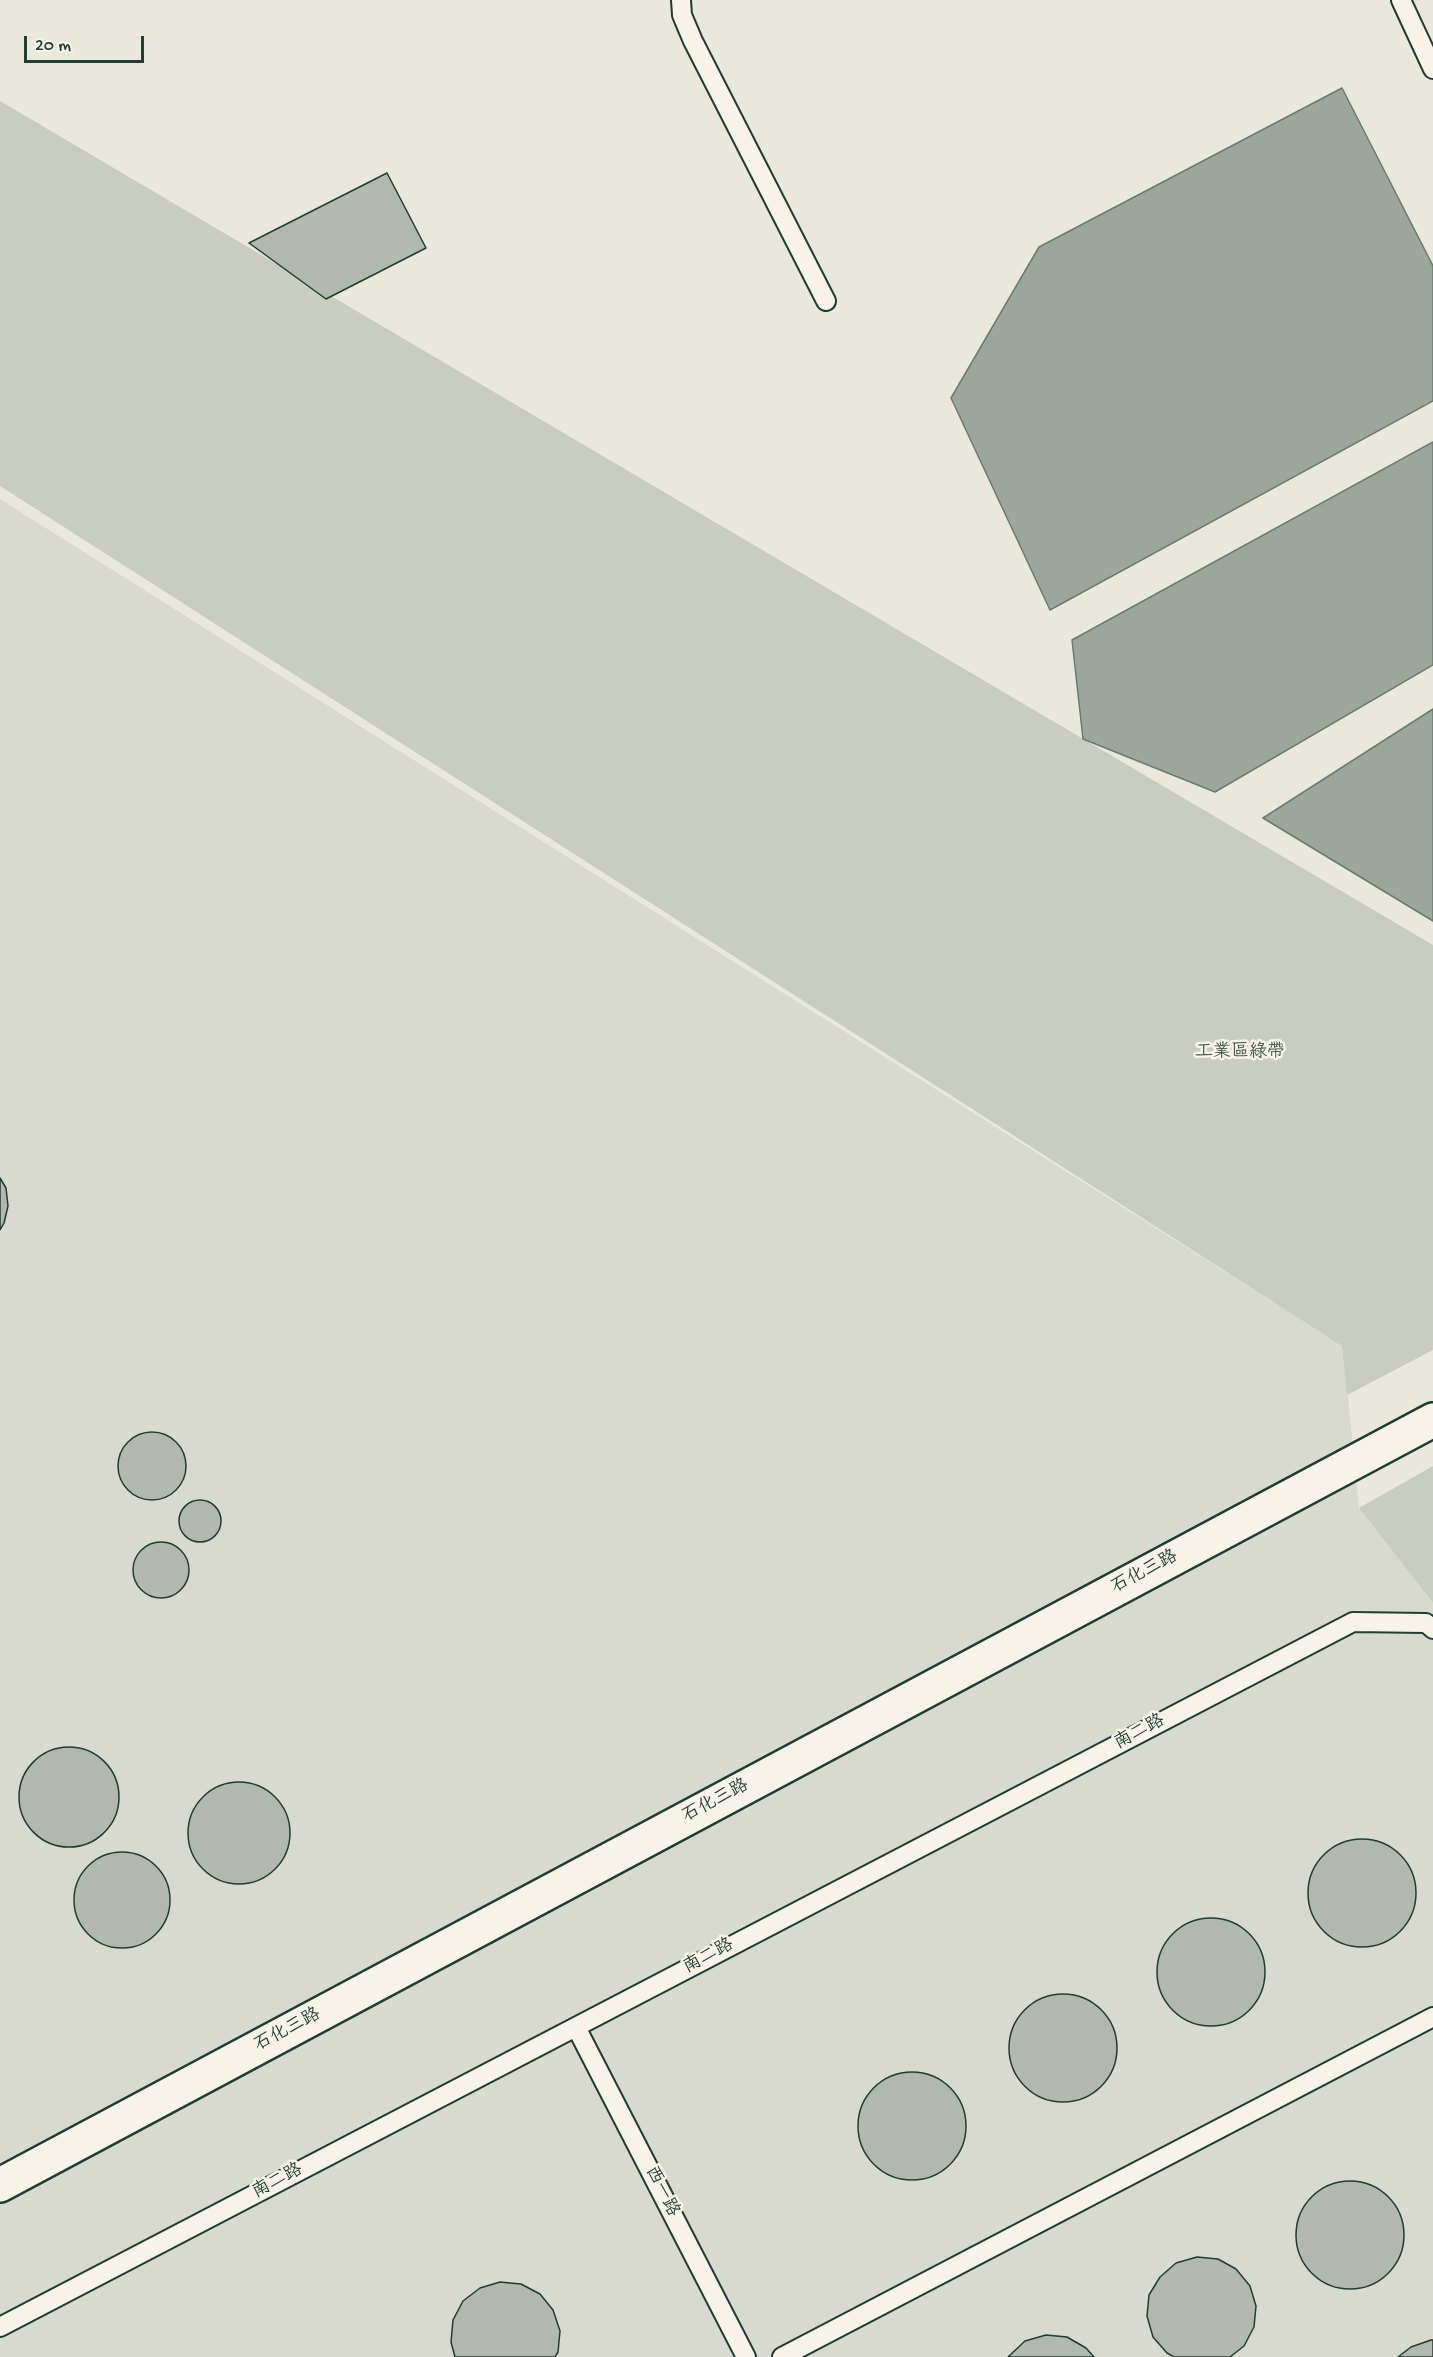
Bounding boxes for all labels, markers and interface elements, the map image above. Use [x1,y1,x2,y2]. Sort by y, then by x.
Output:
scale bar [27,24,147,62]
text: 20 m [35,36,71,57]
park label: 工業區綠帶 [1195,1042,1285,1064]
street label: 石化三路 [1108,1547,1182,1599]
street label: 南二路 [1111,1711,1169,1755]
street label: 石化三路 [679,1776,753,1828]
street label: 南二路 [680,1935,738,1979]
street label: 石化三路 [251,2005,325,2057]
street label: 南二路 [249,2160,307,2204]
street label: 西一路 [639,2163,683,2221]

